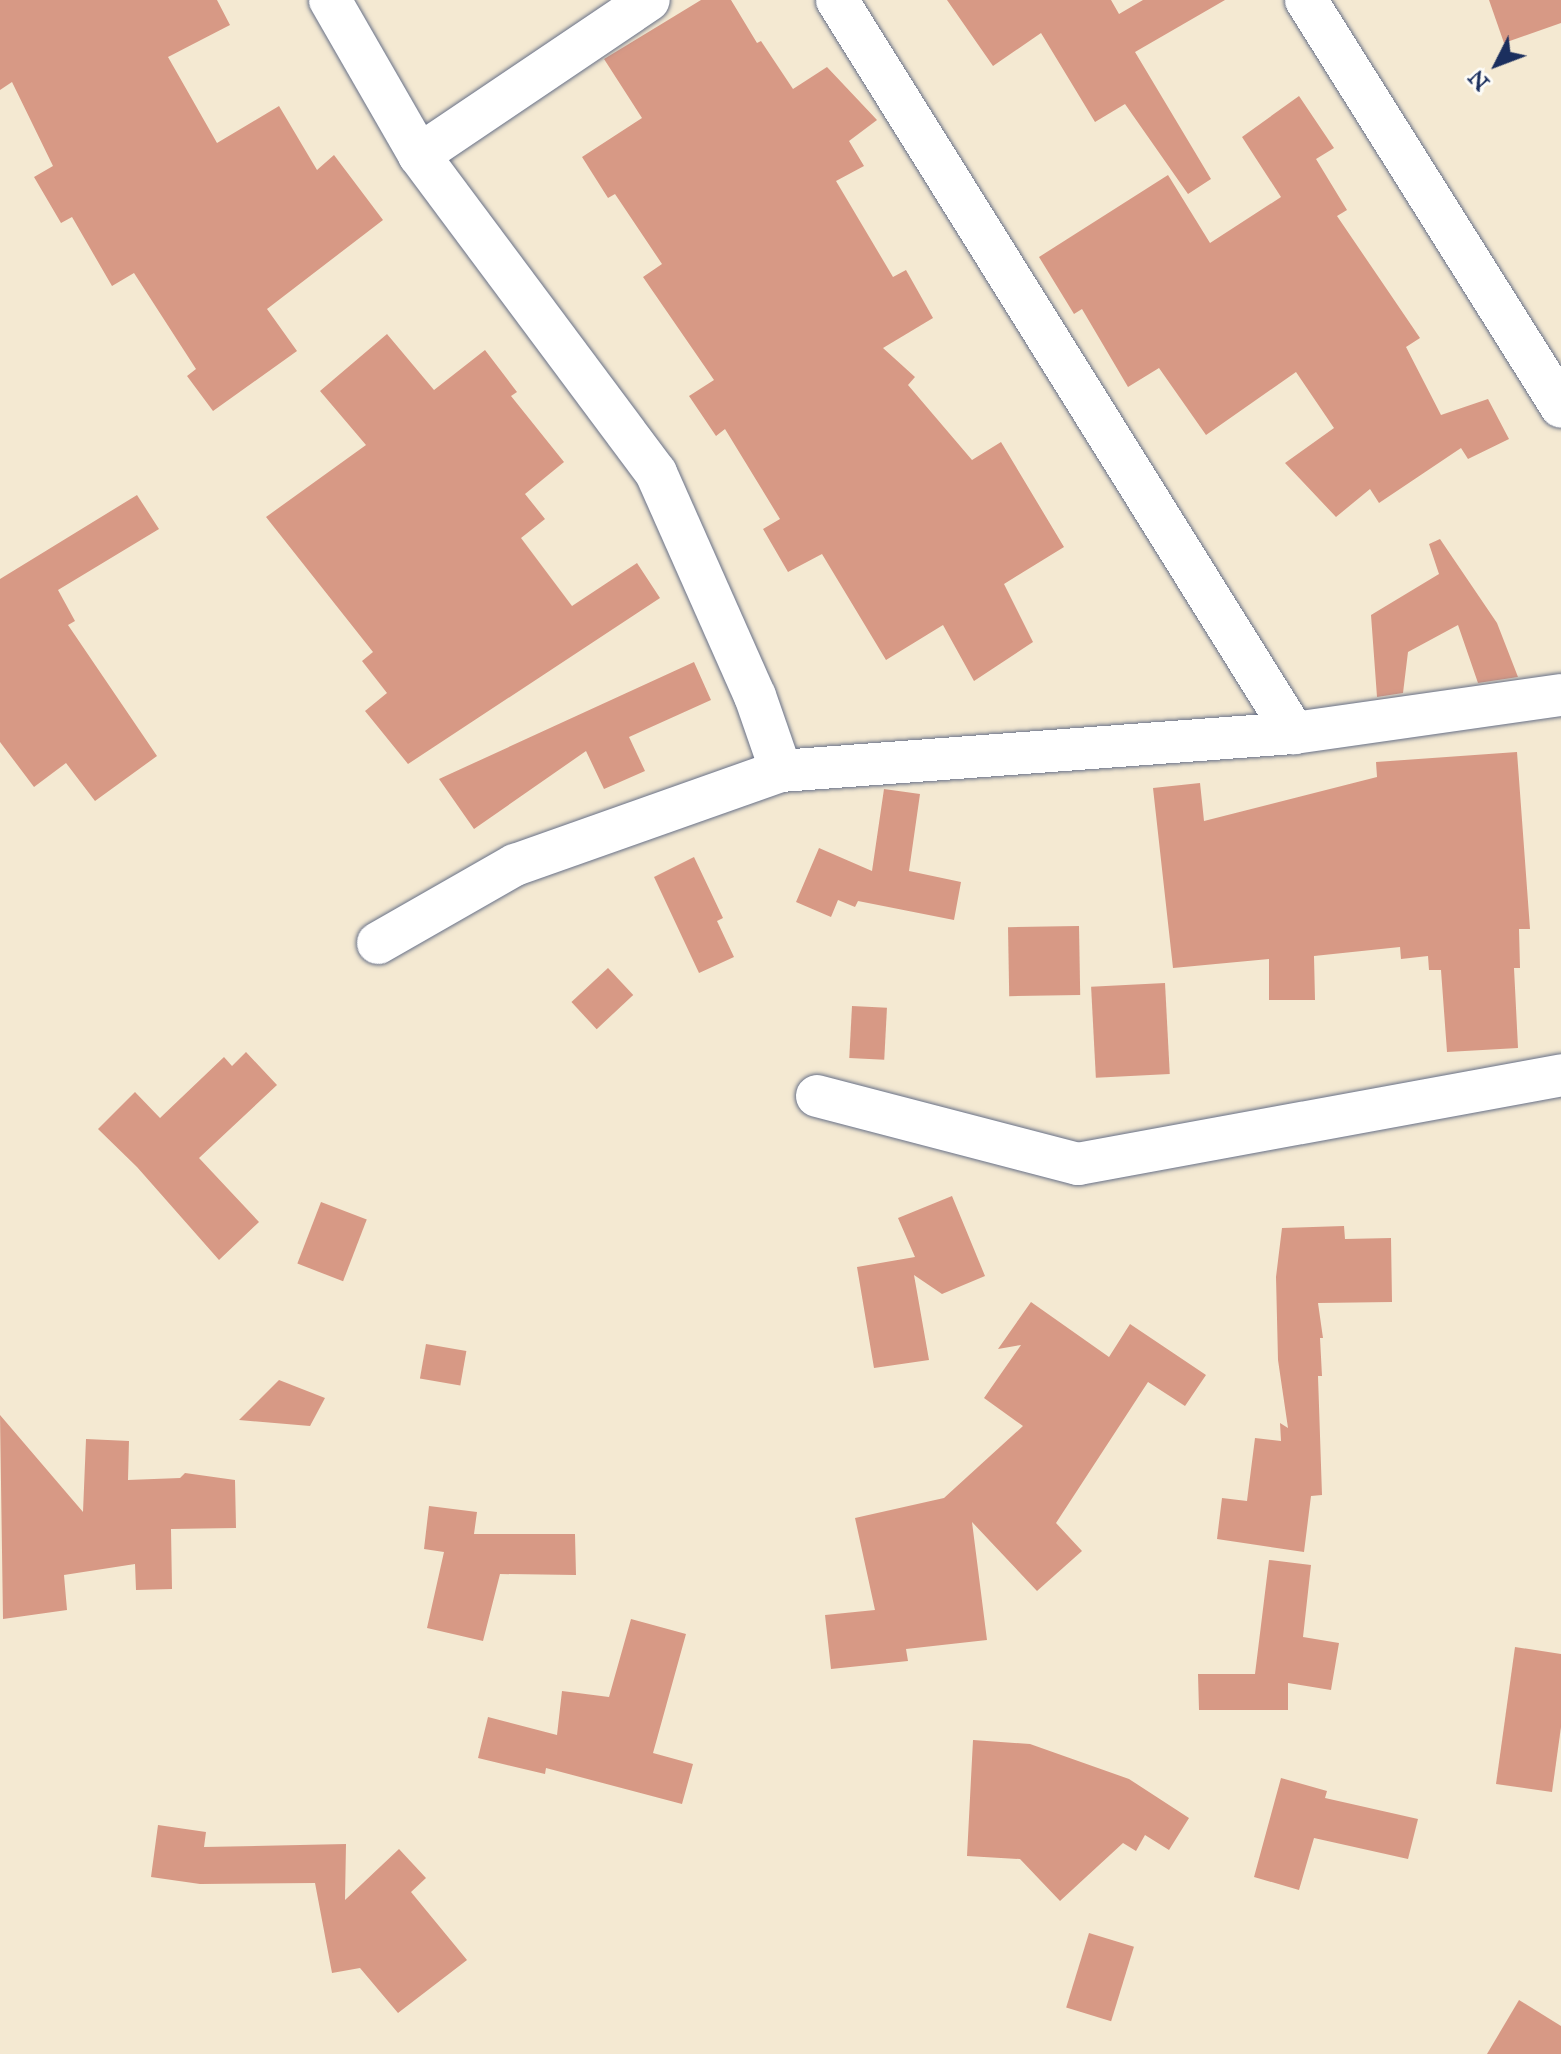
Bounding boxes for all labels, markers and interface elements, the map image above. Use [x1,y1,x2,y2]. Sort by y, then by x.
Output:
north arrow [1457,24,1537,104]
text: N [1463,64,1495,96]

